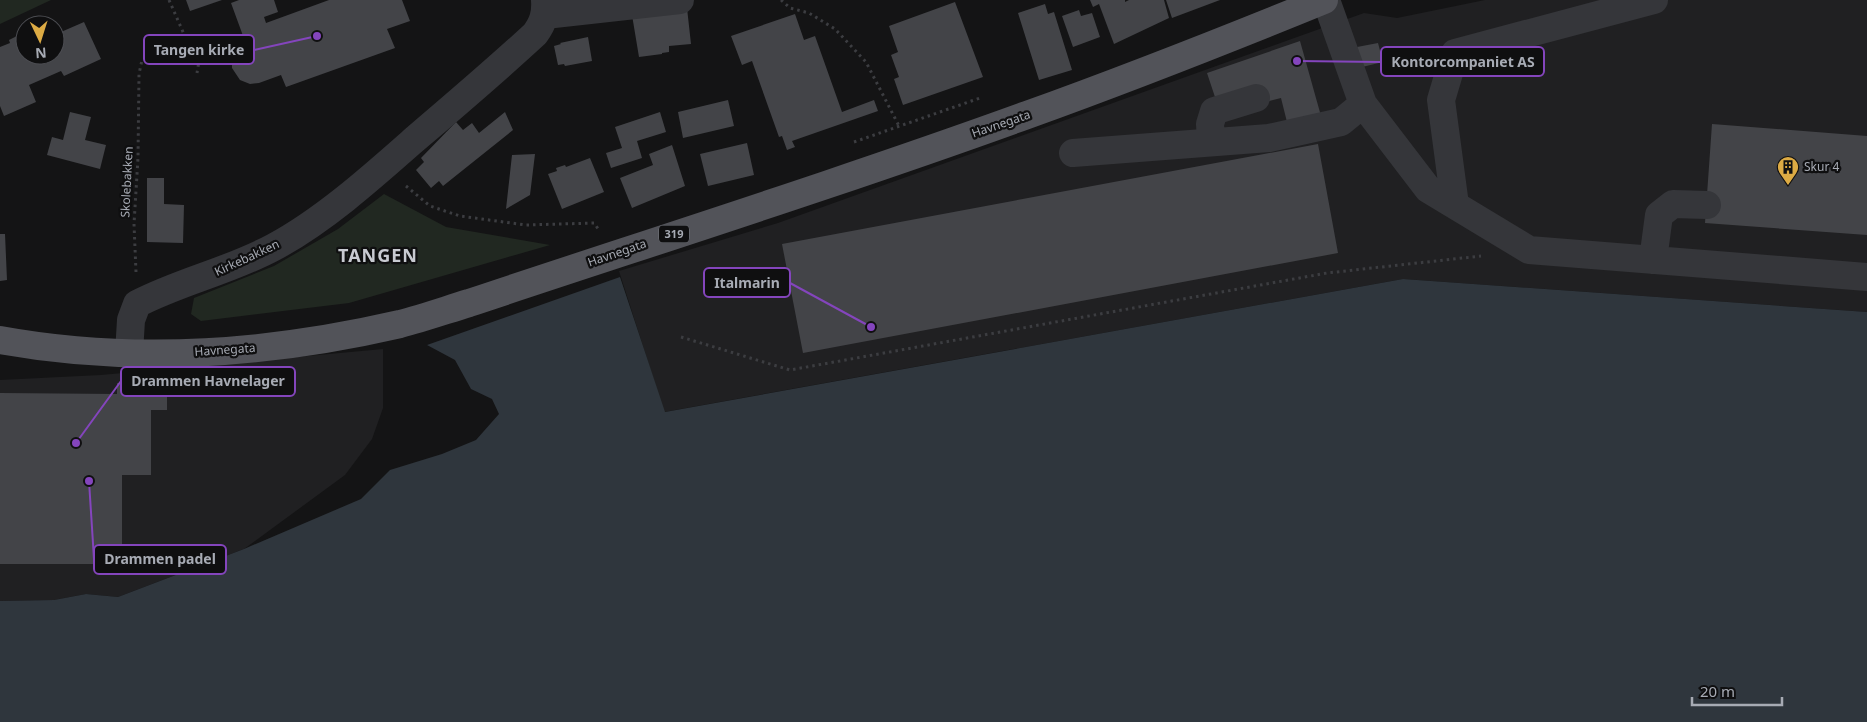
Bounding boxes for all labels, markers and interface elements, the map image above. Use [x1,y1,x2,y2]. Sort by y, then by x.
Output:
north arrow [15,15,65,65]
callout: Tangen kirke [144,35,254,64]
text: Tangen kirke [154,40,244,59]
text: N [35,44,47,63]
callout: Kontorcompaniet AS [1381,47,1544,76]
text: Kontorcompaniet AS [1391,52,1535,71]
street label: Havnegata [969,106,1032,142]
street label: Skolebakken [116,146,137,218]
building icon: Skur 4 [1776,155,1800,186]
place label: Skur 4 [1804,158,1839,175]
road number: 319 [659,225,689,242]
street label: Kirkebakken [212,235,282,280]
street label: Havnegata [585,235,648,271]
district label: TANGEN [338,243,418,267]
callout: Italmarin [704,268,790,297]
text: Italmarin [714,273,780,292]
street label: Havnegata [194,339,256,360]
callout: Drammen Havnelager [121,367,295,396]
text: Drammen Havnelager [131,371,286,390]
callout: Drammen padel [94,545,226,574]
text: Drammen padel [104,549,216,568]
scale bar [1692,674,1782,706]
text: 20 m [1700,681,1735,701]

